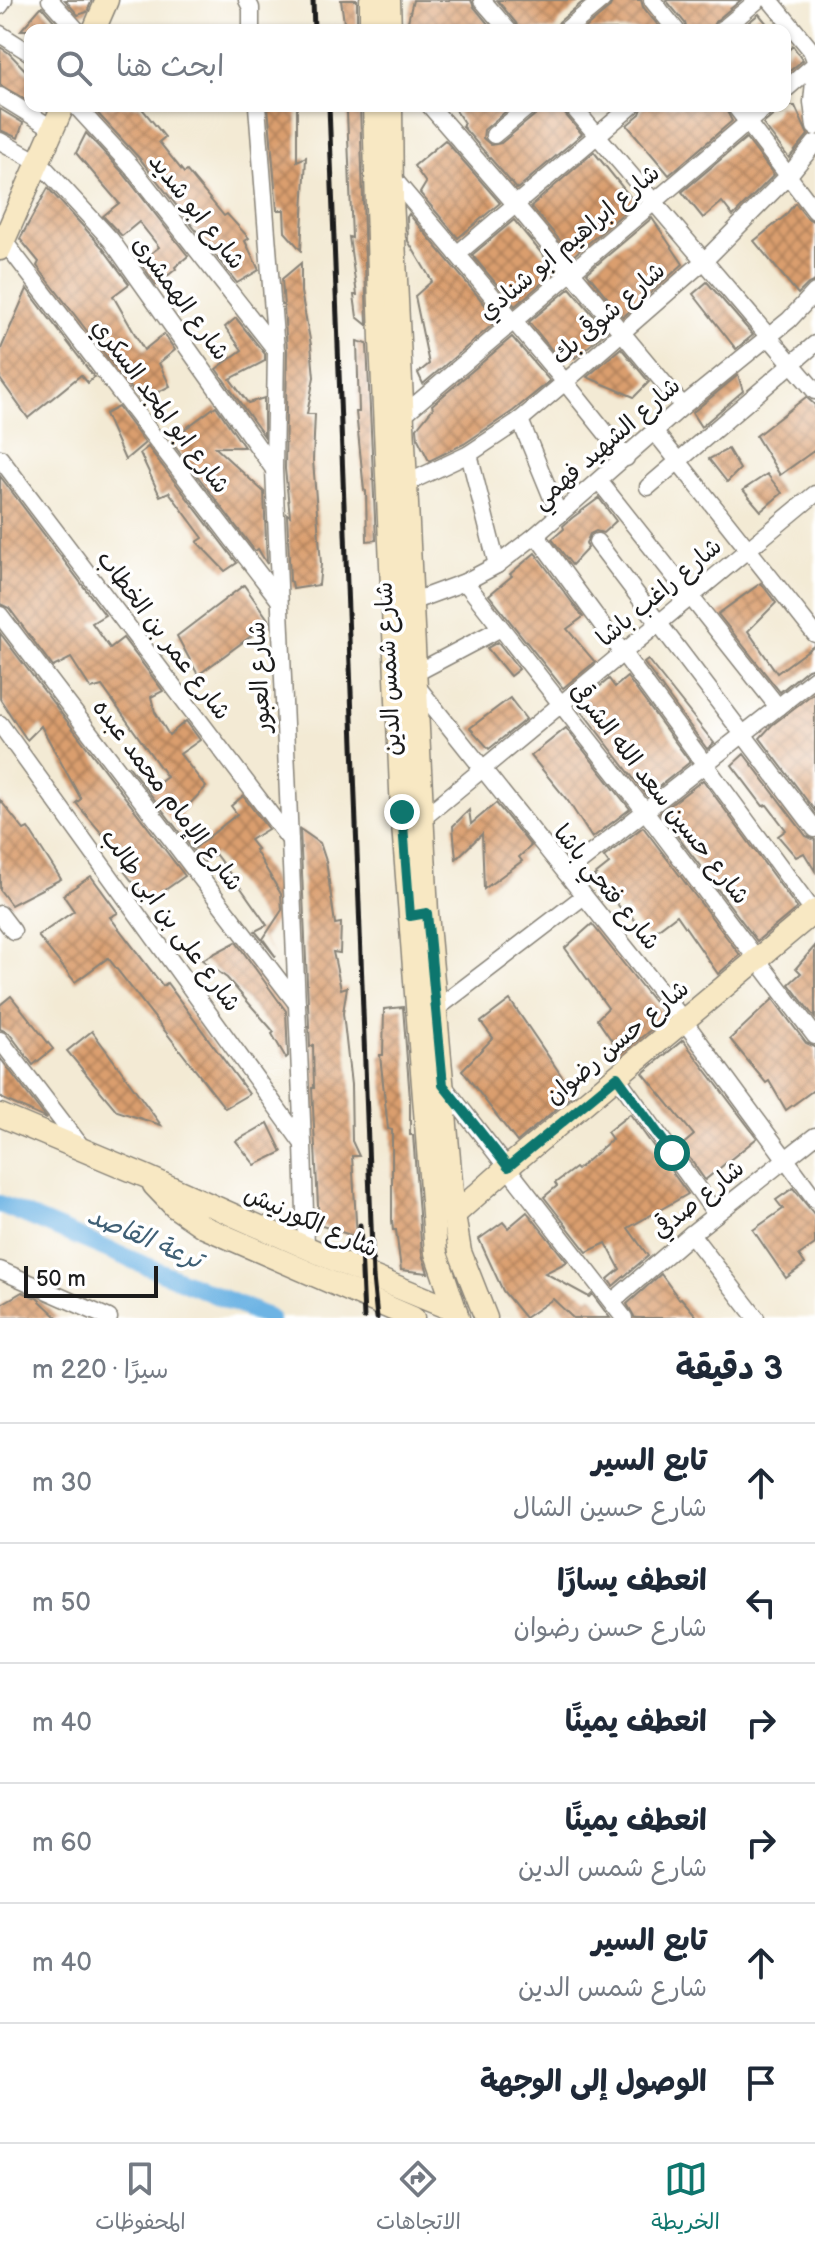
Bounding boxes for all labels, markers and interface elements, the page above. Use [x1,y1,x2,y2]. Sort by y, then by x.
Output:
search box [24,24,791,112]
icon: search [52,46,96,90]
text: ابحث هنا [116,49,224,85]
street label: شارع ابو شديد [141,147,251,276]
street label: شارع ابراهيم ابو شنادي [473,158,668,329]
street label: شارع الهمشرى [124,231,235,367]
street label: شارع شوقى بك [545,255,673,372]
street label: شارع ابو المجد السكري [84,313,236,501]
street label: شارع الشهيد فهمي [526,371,690,520]
street label: شارع راغب باشا [591,532,729,655]
street label: شارع عمر بن الخطاب [89,545,237,727]
street label: شارع شمس الدين [369,581,410,757]
street label: شارع العبور [242,621,279,735]
street label: شارع حسين سعد الله الشرقى [562,676,756,912]
street label: شارع الإمام محمد عبده [84,694,249,899]
route end [384,794,420,830]
street label: شارع فتحي باشا [542,819,666,960]
street label: شارع على بن ابى طالب [93,823,247,1018]
street label: شارع حسن رضوان [540,974,696,1112]
route start [654,1135,690,1171]
street label: شارع صدقي [645,1152,751,1247]
street label: شارع الكورنيش [239,1179,382,1266]
water label: ترعة القاصد [82,1200,210,1278]
scale bar [24,1262,158,1298]
text: 50 m [36,1266,86,1293]
text: 3 دقيقة [676,1348,783,1389]
text: سيرًا · 220 m [32,1355,169,1386]
text: تابع السير [592,1443,707,1479]
icon: ahead [739,1461,783,1505]
text: 30 m [32,1468,92,1499]
text: شارع حسين الشال [513,1493,707,1524]
text: انعطف يسارًا [557,1563,707,1599]
icon: left [739,1581,783,1625]
text: 50 m [32,1588,91,1619]
text: شارع حسن رضوان [513,1613,707,1644]
icon: right [739,1701,783,1745]
text: انعطف يمينًا [565,1704,707,1740]
text: 40 m [32,1708,92,1739]
text: انعطف يمينًا [565,1803,707,1839]
icon: right [739,1821,783,1865]
text: 60 m [32,1828,92,1859]
text: شارع شمس الدين [518,1853,707,1884]
text: تابع السير [592,1923,707,1959]
icon: ahead [739,1941,783,1985]
text: 40 m [32,1948,92,1979]
text: شارع شمس الدين [518,1973,707,2004]
icon: arrive [739,2061,783,2105]
text: الوصول إلى الوجهة [480,2064,707,2100]
tab: المحفوظات [95,2157,186,2241]
tab: الاتجاهات [376,2157,461,2241]
tab: الخريطة [651,2157,720,2241]

